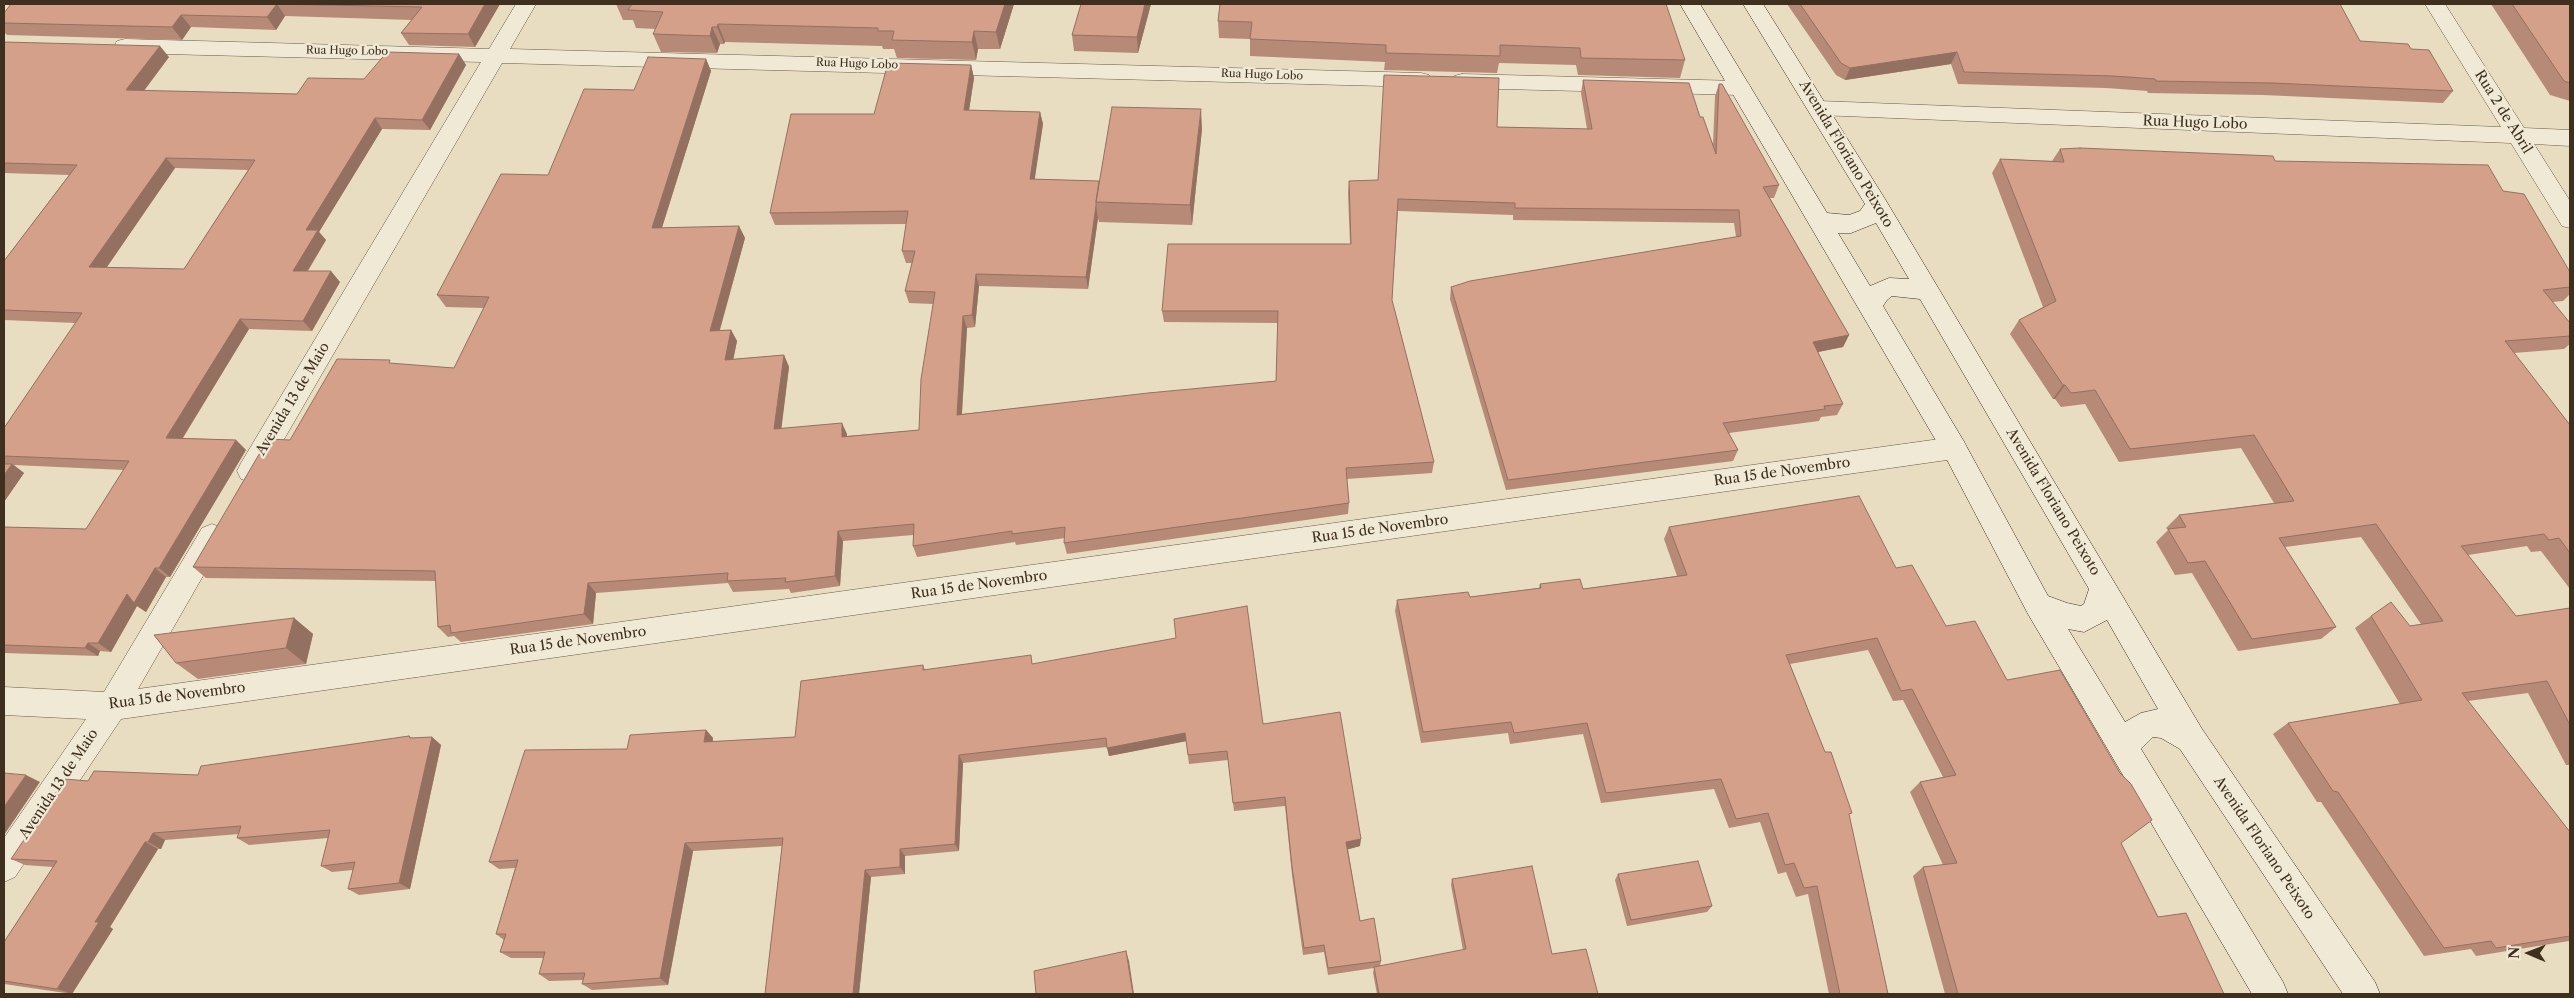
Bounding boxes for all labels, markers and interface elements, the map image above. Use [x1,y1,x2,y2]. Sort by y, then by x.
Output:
street label: Rua Hugo Lobo [306,44,388,58]
street label: Rua Hugo Lobo [816,56,898,72]
street label: Rua Hugo Lobo [1221,67,1303,83]
street label: Rua 2 de Abril [2471,67,2535,157]
street label: Avenida Floriano Peixoto [1795,77,1897,231]
street label: Rua Hugo Lobo [2142,113,2248,133]
street label: Avenida 13 de Maio [253,339,333,459]
street label: Avenida Floriano Peixoto [2002,425,2104,579]
street label: Rua 15 de Novembro [1713,454,1851,490]
street label: Rua 15 de Novembro [1311,511,1449,547]
street label: Rua 15 de Novembro [910,567,1048,603]
street label: Rua 15 de Novembro [509,623,647,659]
street label: Rua 15 de Novembro [108,679,246,713]
street label: Avenida 13 de Maio [16,726,102,842]
street label: Avenida Floriano Peixoto [2210,773,2318,923]
north arrow [2504,928,2554,978]
text: N [2505,947,2523,959]

